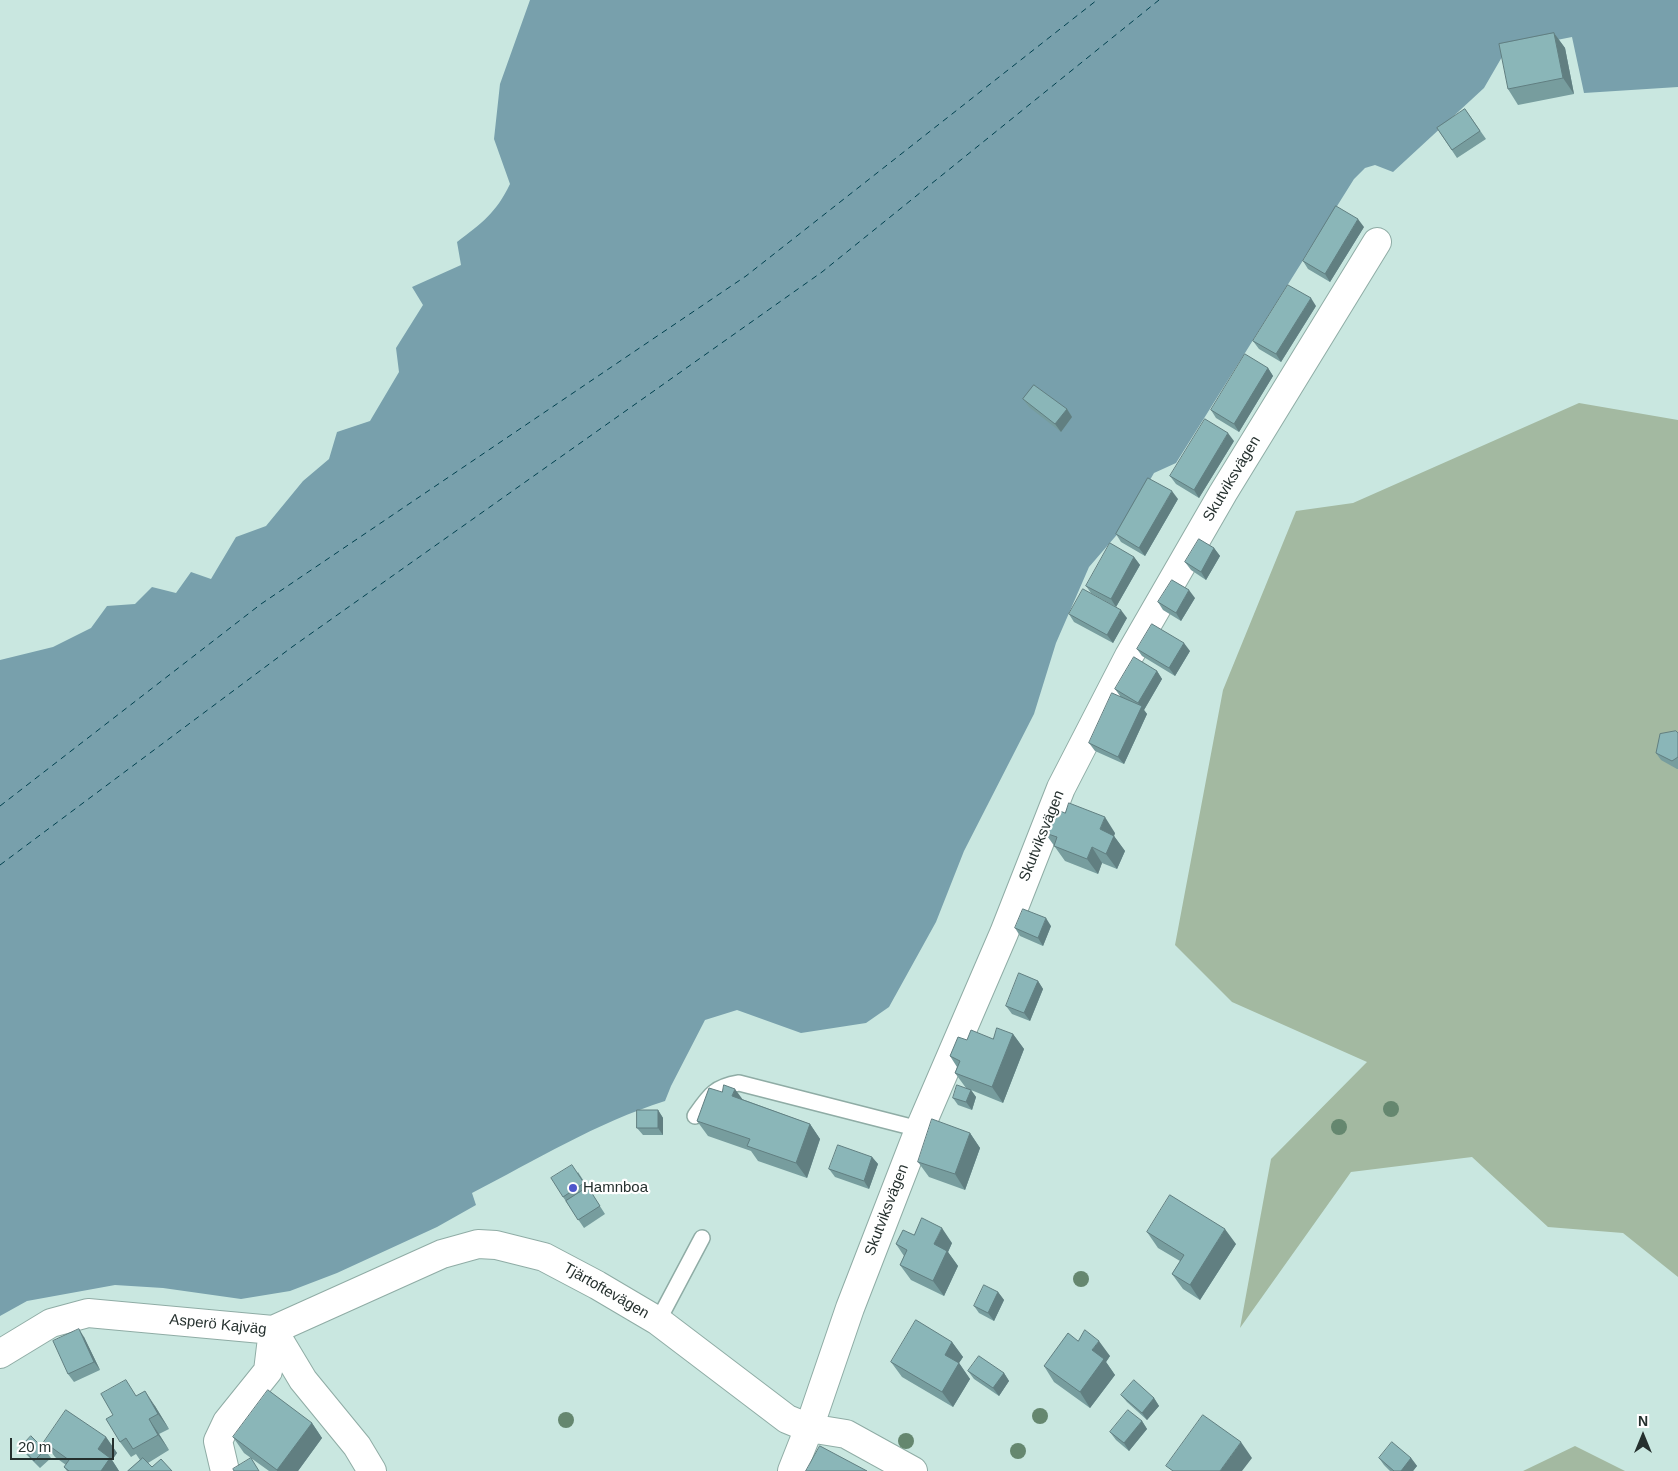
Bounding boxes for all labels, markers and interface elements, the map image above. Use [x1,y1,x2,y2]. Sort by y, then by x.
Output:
street label: Skutviksvägen [1199,433,1265,525]
street label: Skutviksvägen [1016,788,1068,884]
street label: Skutviksvägen [861,1162,913,1258]
place label: Hamnboa [583,1179,648,1197]
marker: Hamnboa [567,1182,579,1194]
street label: Tjärtoftevägen [560,1259,652,1323]
street label: Asperö Kajväg [169,1311,267,1339]
north arrow [1618,1411,1668,1461]
text: N [1638,1413,1648,1429]
scale bar [12,1428,116,1460]
text: 20 m [18,1438,51,1455]

